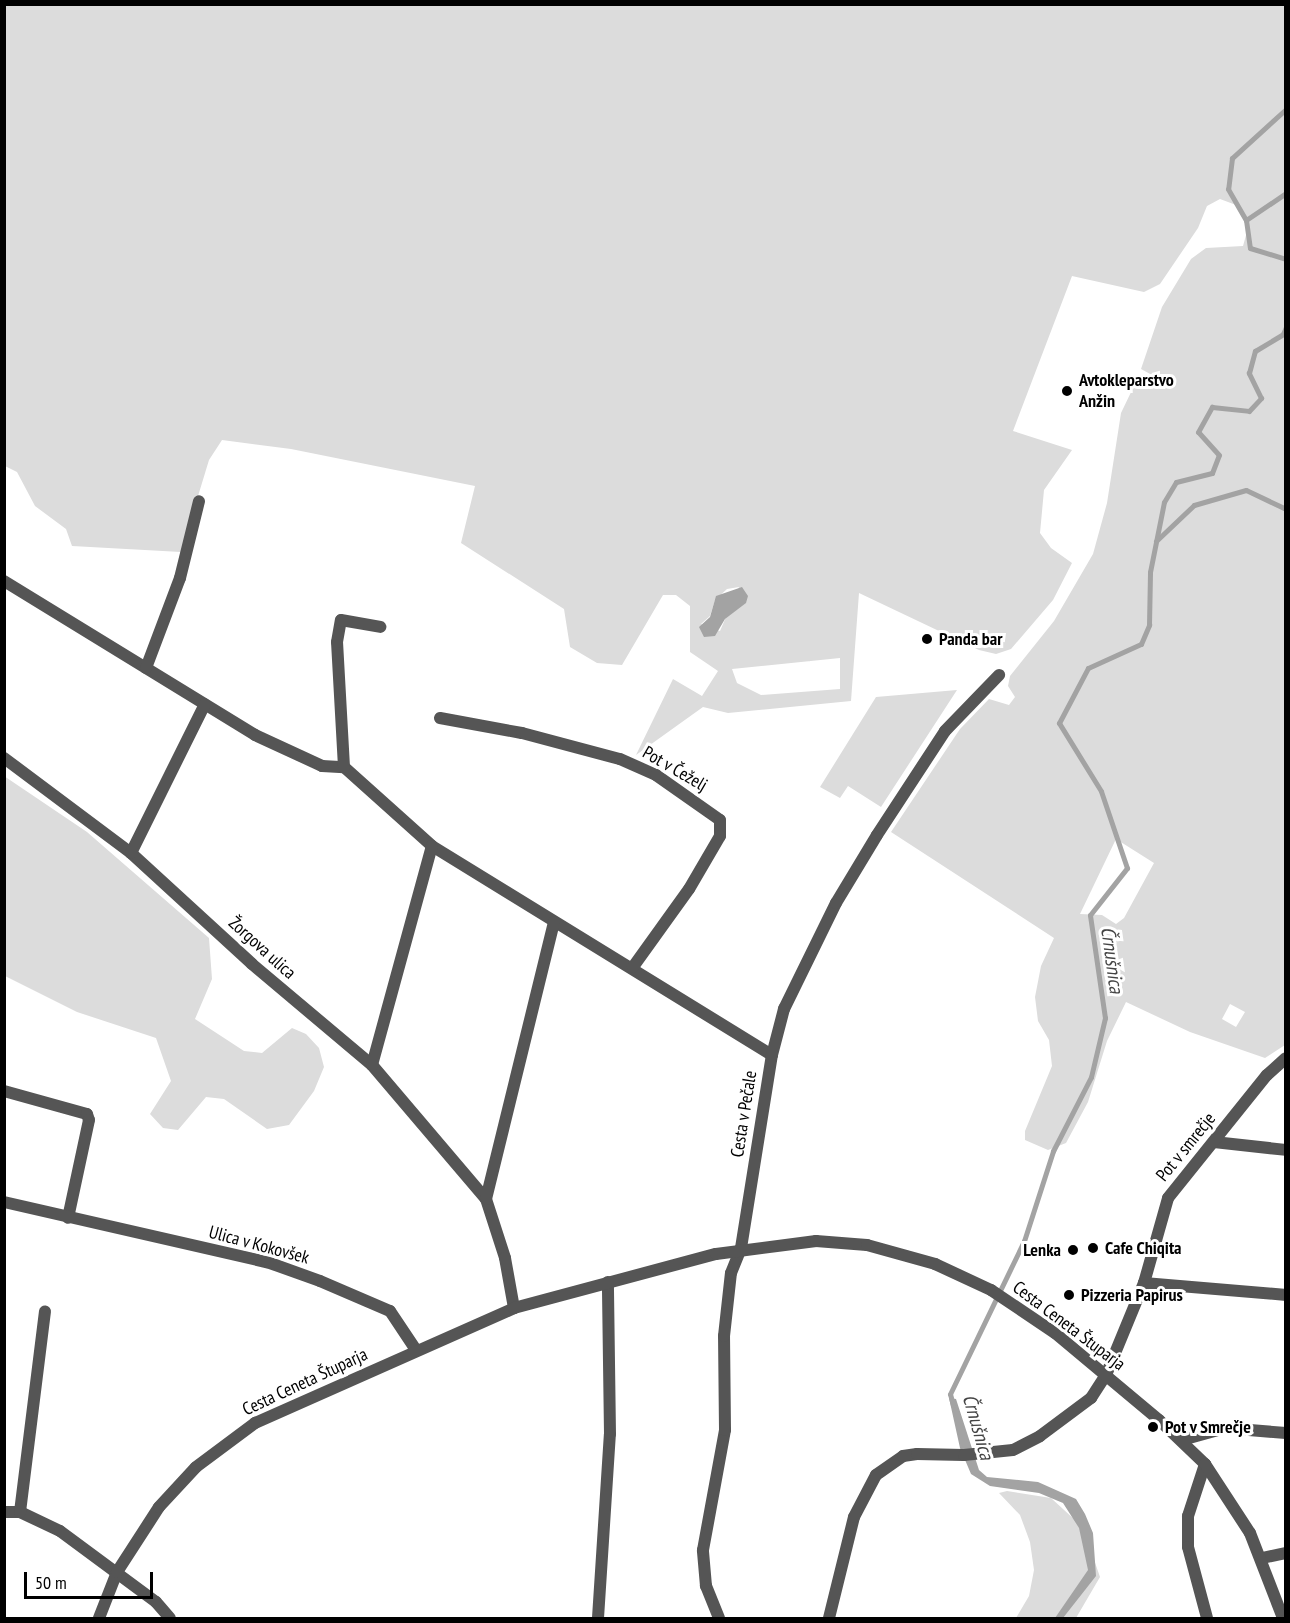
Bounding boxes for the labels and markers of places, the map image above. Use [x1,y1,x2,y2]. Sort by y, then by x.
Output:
place label: Avtokleparstvo Anžin [1079,370,1174,412]
marker: Avtokleparstvo Anžin [1060,384,1074,398]
place label: Panda bar [939,628,1003,650]
marker: Panda bar [920,632,934,646]
place label: Cafe Chiqita [1105,1237,1182,1259]
place label: Lenka [1023,1239,1061,1261]
marker: Cafe Chiqita [1086,1241,1100,1255]
marker: Lenka [1066,1243,1080,1257]
place label: Pizzeria Papirus [1081,1284,1183,1306]
marker: Pizzeria Papirus [1062,1288,1076,1302]
place label: Pot v Smrečje [1165,1416,1252,1438]
marker: Pot v Smrečje [1146,1420,1160,1434]

